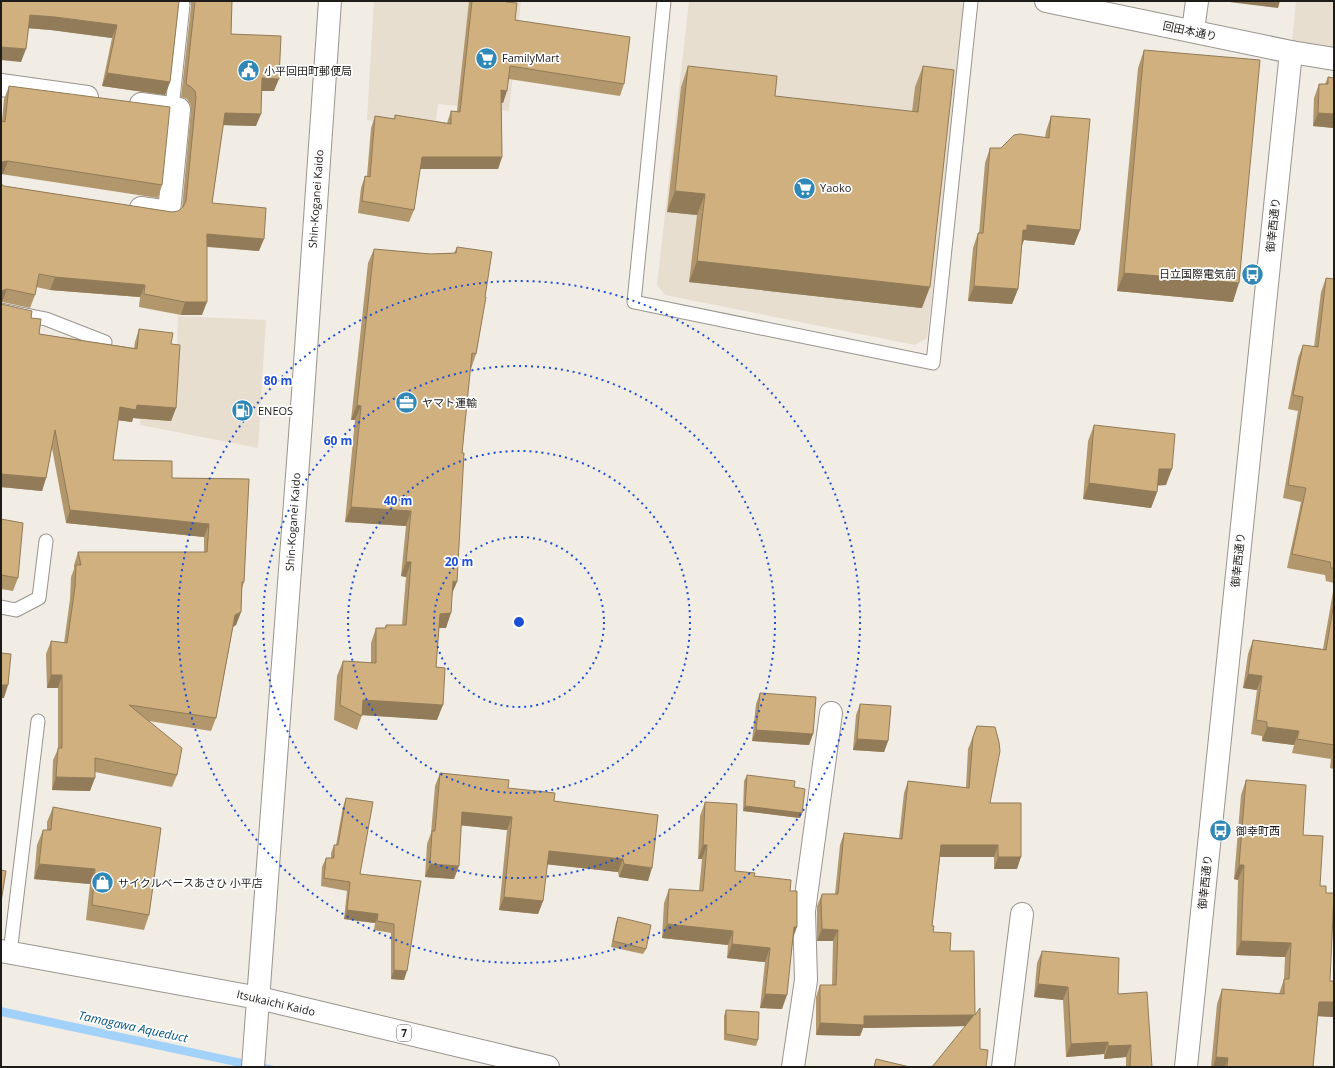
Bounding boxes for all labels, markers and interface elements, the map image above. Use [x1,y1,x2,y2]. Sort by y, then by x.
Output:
street label: 回田本通り [1162,17,1219,44]
supermarket icon: FamilyMart [473,45,499,71]
place label: FamilyMart [502,50,560,65]
public building icon: 小平回田町郵便局 [236,58,262,84]
place label: 小平回田町郵便局 [264,63,352,78]
street label: Shin-Koganei Kaido [305,149,326,249]
supermarket icon: Yaoko [791,175,817,201]
place label: Yaoko [820,180,852,195]
street label: 御幸西通り [1262,197,1283,254]
bus stop icon: 日立国際電気前 [1239,261,1265,287]
place label: 日立国際電気前 [1159,266,1236,281]
text: 80 m [264,372,292,389]
office icon: ヤマト運輸 [394,390,420,416]
place label: ヤマト運輸 [422,395,477,410]
fuel station icon: ENEOS [230,398,256,424]
place label: ENEOS [258,403,293,418]
text: 60 m [324,432,352,449]
street label: Shin-Koganei Kaido [282,472,303,572]
text: 40 m [384,492,412,509]
street label: 御幸西通り [1227,532,1248,589]
text: 20 m [445,553,473,570]
centre of rings [512,615,526,629]
bus stop icon: 御幸町西 [1207,818,1233,844]
place label: 御幸町西 [1235,823,1280,838]
street label: 御幸西通り [1194,854,1215,911]
shop icon: サイクルベースあさひ 小平店 [89,870,115,896]
place label: サイクルベースあさひ 小平店 [118,875,263,890]
street label: Itsukaichi Kaido [235,986,317,1019]
water label: Tamagawa Aqueduct [77,1007,190,1047]
road number: 7 [397,1025,411,1041]

